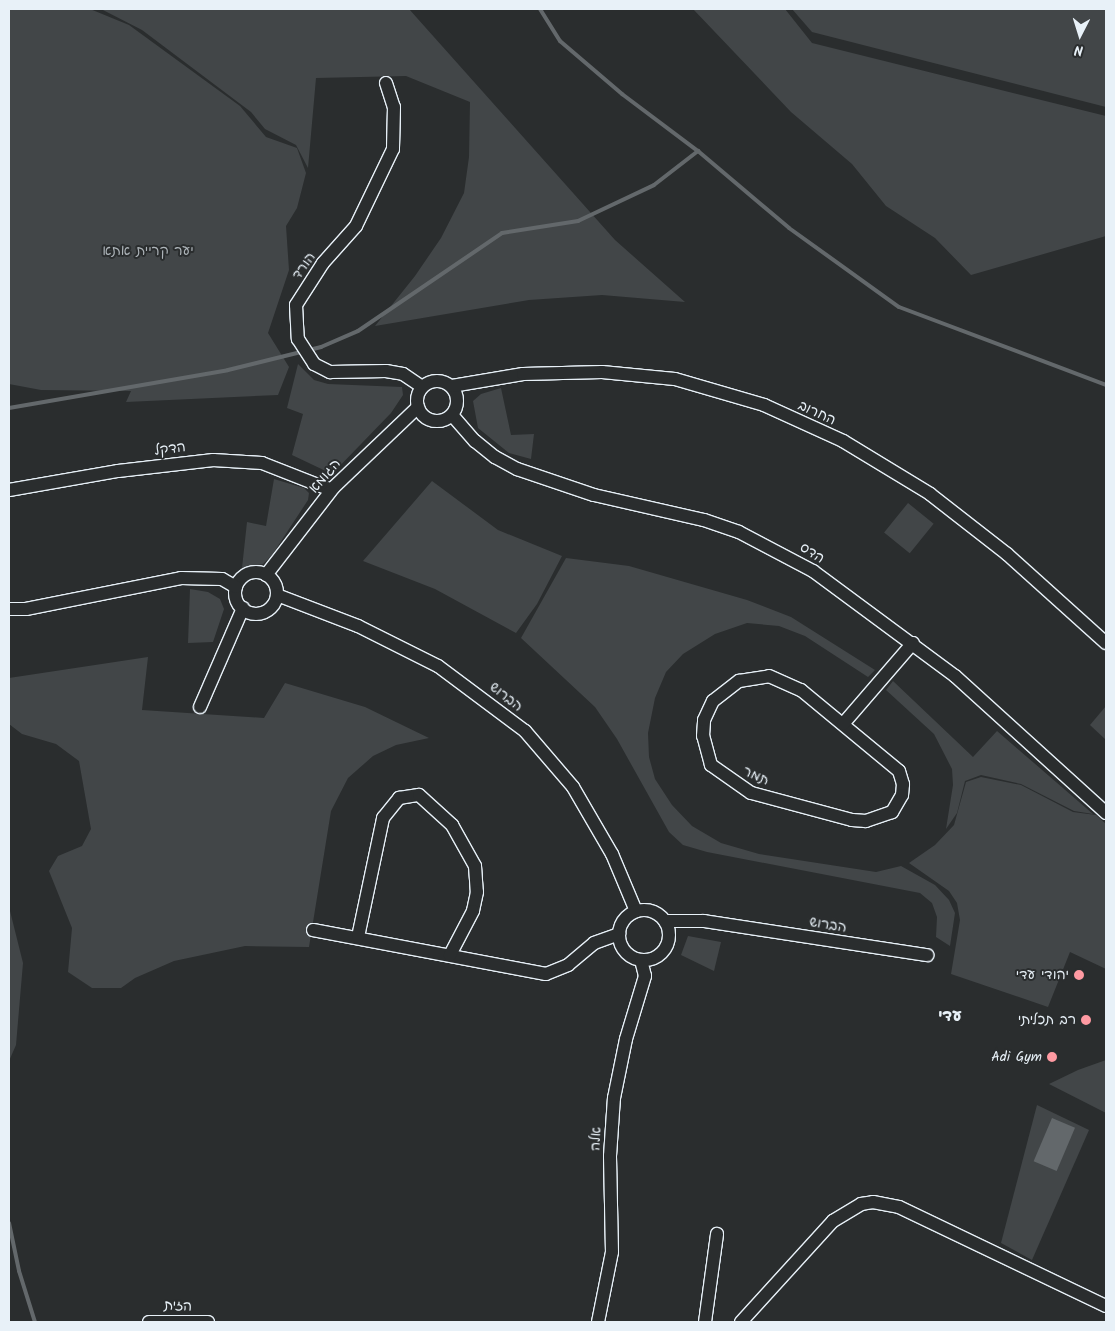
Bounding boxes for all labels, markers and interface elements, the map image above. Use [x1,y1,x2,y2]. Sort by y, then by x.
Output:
north arrow [1055,10,1105,60]
text: N [1073,39,1084,61]
park label: יער קריית אתא [102,243,194,259]
street label: הורד [289,249,319,283]
street label: החרוב [796,397,838,429]
street label: הדקל [153,439,187,459]
street label: הגומא [306,455,344,497]
street label: הדס [797,539,827,567]
street label: הברוש [486,679,526,715]
street label: תמר [740,763,772,789]
street label: הברוש [808,914,848,936]
place label: יהודי עדי [1016,967,1069,983]
marker: יהודי עדי [1073,969,1085,981]
district label: עדי [938,1007,962,1027]
place label: רב תכליתי [1018,1012,1076,1028]
marker: רב תכליתי [1080,1014,1092,1026]
place label: Adi Gym [991,1049,1042,1065]
marker: Adi Gym [1046,1051,1058,1063]
street label: אלה [587,1127,605,1151]
street label: הזית [164,1297,192,1315]

